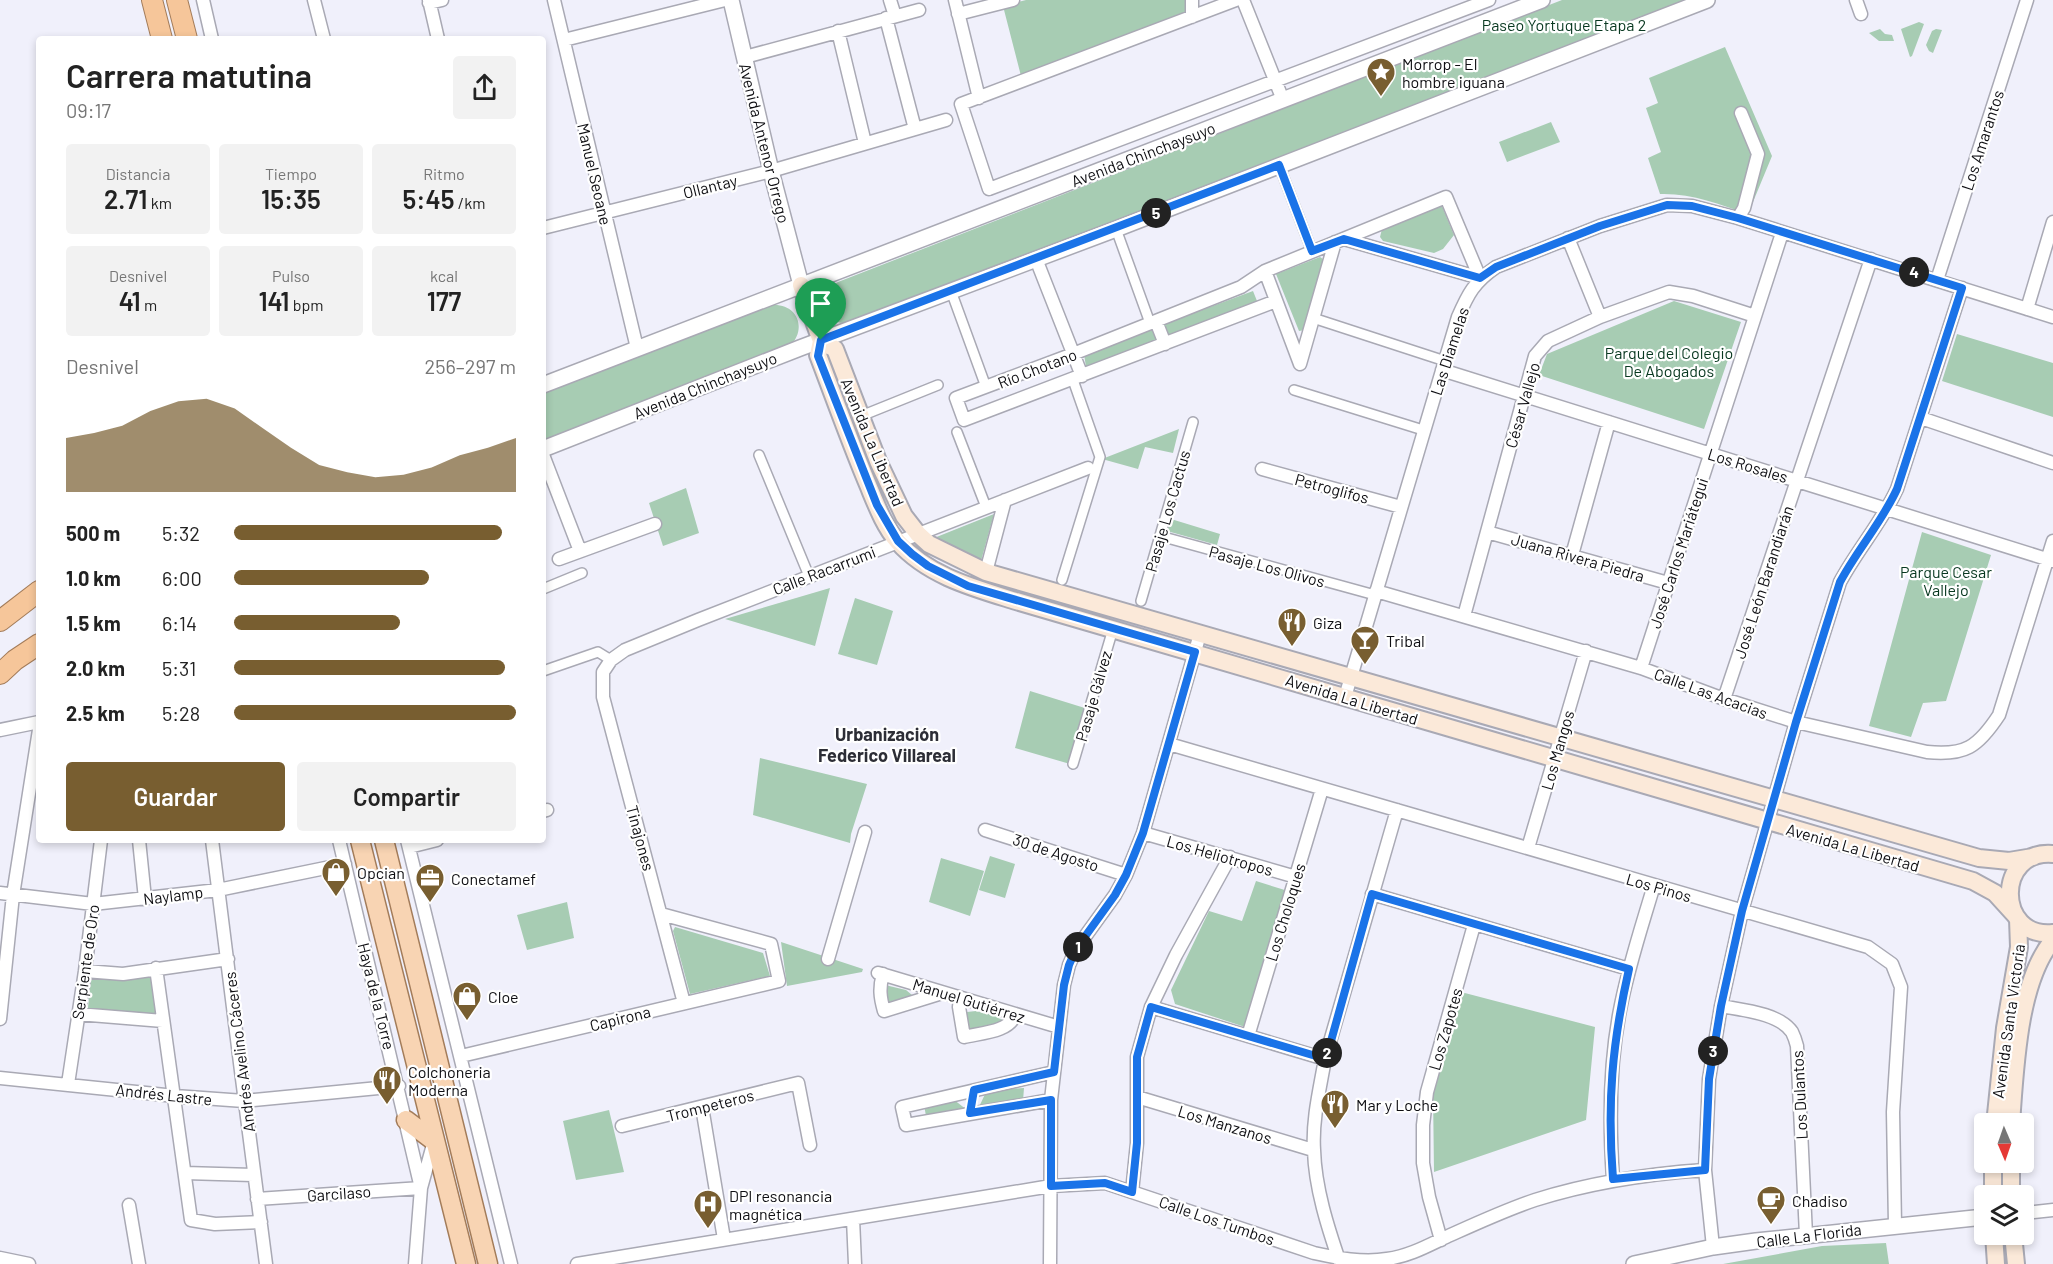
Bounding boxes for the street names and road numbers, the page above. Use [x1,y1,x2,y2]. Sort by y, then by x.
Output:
street label: Avenida Antenor Orrego [736,61,794,225]
street label: Los Amarantos [1957,87,2007,193]
street label: Avenida Chinchaysuyo [1068,118,1218,190]
street label: Manuel Seoane [574,121,616,227]
street label: Ollantay [681,170,740,202]
street label: Las Diamelas [1426,305,1472,397]
street label: Río Chotano [995,344,1079,392]
street label: Avenida Chinchaysuyo [631,348,779,422]
street label: César Vallejo [1501,360,1543,450]
street label: Avenida La Libertad [837,375,909,509]
street label: Los Rosales [1706,444,1790,486]
street label: Pasaje Los Cactus [1140,448,1194,574]
street label: Petroglifos [1293,469,1371,507]
street label: José Carlos Mariátegui [1645,475,1711,631]
street label: José León Barandiarán [1729,503,1797,661]
street label: Juana Rivera Piedra [1509,529,1647,585]
street label: Pasaje Los Olivos [1207,541,1327,591]
street label: Calle Racarrumi [770,542,878,598]
street label: Pasaje Gálvez [1071,648,1115,744]
street label: Calle Las Acacias [1652,664,1770,722]
street label: Avenida La Libertad [1283,670,1421,728]
street label: Los Mangos [1537,708,1577,792]
street label: Tinajones [623,803,659,873]
street label: Avenida La Libertad [1784,819,1922,875]
street label: 30 de Agosto [1010,829,1102,875]
street label: Los Heliotropos [1165,831,1275,879]
street label: Los Choloques [1261,861,1309,963]
street label: Los Pinos [1624,869,1694,905]
street label: Naylamp [142,882,204,908]
street label: Serpiente de Oro [68,903,102,1021]
street label: Haya de la Torre [355,941,399,1051]
street label: Avenida Santa Victoria [1988,943,2028,1099]
street label: Andrés Avelino Cáceres [220,971,258,1133]
street label: Manuel Gutiérrez [911,974,1027,1026]
street label: Los Zapotes [1424,986,1466,1072]
street label: Capirona [588,1001,652,1035]
street label: Los Dulantos [1787,1050,1811,1140]
street label: Andrés Lastre [115,1079,213,1109]
street label: Trompeteros [664,1085,756,1125]
street label: Los Manzanos [1176,1101,1274,1147]
street label: Garcilaso [306,1181,372,1205]
street label: Calle Los Tumbos [1157,1191,1277,1249]
street label: Calle La Florida [1755,1219,1863,1251]

